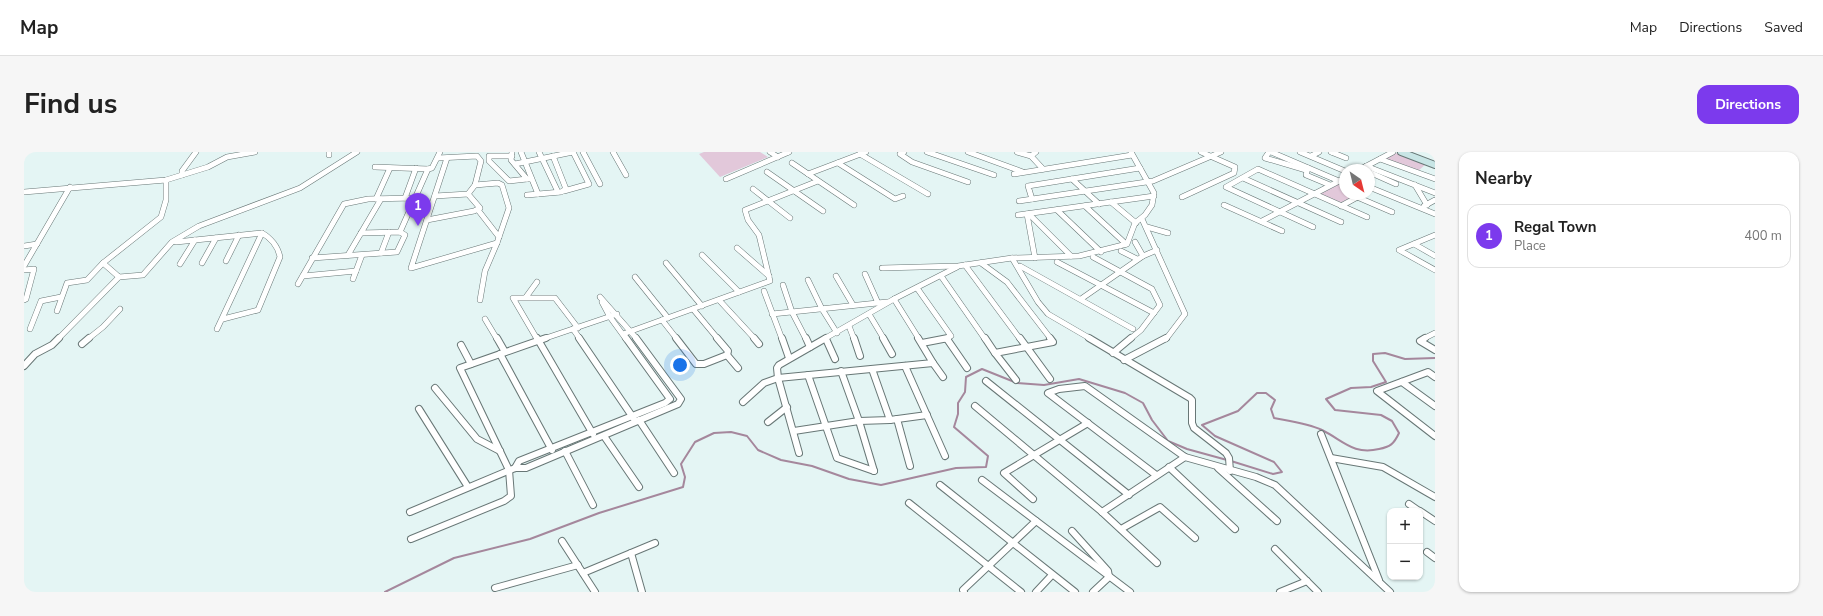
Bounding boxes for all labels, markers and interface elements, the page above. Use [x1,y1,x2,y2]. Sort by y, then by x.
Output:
text: Map [20,15,58,41]
text: Map [1630,18,1657,37]
text: Directions [1679,18,1742,37]
text: Saved [1764,18,1803,37]
text: Find us [24,85,118,123]
button: Directions [1697,85,1799,124]
north arrow [1339,164,1375,200]
text: Nearby [1475,167,1532,190]
pin: 1 [405,193,431,226]
text: Regal Town [1514,217,1597,237]
text: 1 [1485,227,1493,245]
text: 400 m [1744,227,1782,245]
text: Place [1514,237,1546,255]
your location [670,355,690,375]
map controls [1387,508,1423,580]
button: + [1387,508,1423,544]
button: − [1387,544,1423,580]

